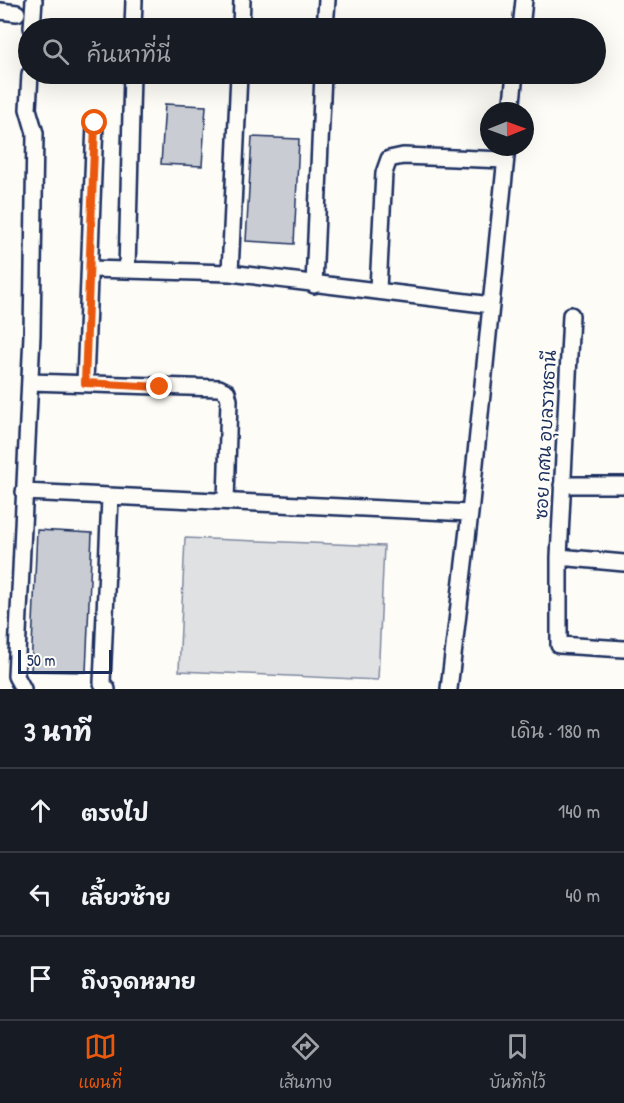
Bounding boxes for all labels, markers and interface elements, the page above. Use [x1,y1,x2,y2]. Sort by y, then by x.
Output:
search box [18,18,606,84]
icon: search [39,35,72,68]
text: ค้นหาที่นี่ [87,39,171,69]
north arrow [480,102,534,156]
route start [81,109,107,135]
street label: ซอย กศน อุบลราชธานี [528,350,564,520]
route end [146,373,172,399]
scale bar [18,647,112,674]
text: 50 m [27,649,56,671]
text: 3 นาที [24,714,92,749]
text: เดิน · 180 m [510,717,600,744]
icon: ahead [24,794,57,827]
text: 140 m [558,797,600,824]
text: ตรงไป [81,798,149,828]
icon: left [24,878,57,911]
text: 40 m [565,881,600,908]
text: เลี้ยวซ้าย [81,882,171,912]
icon: arrive [24,962,57,995]
text: ถึงจุดหมาย [81,966,196,996]
tab: แผนที่ [79,1030,122,1094]
tab: เส้นทาง [279,1030,332,1094]
tab: บันทึกไว้ [489,1030,545,1094]

